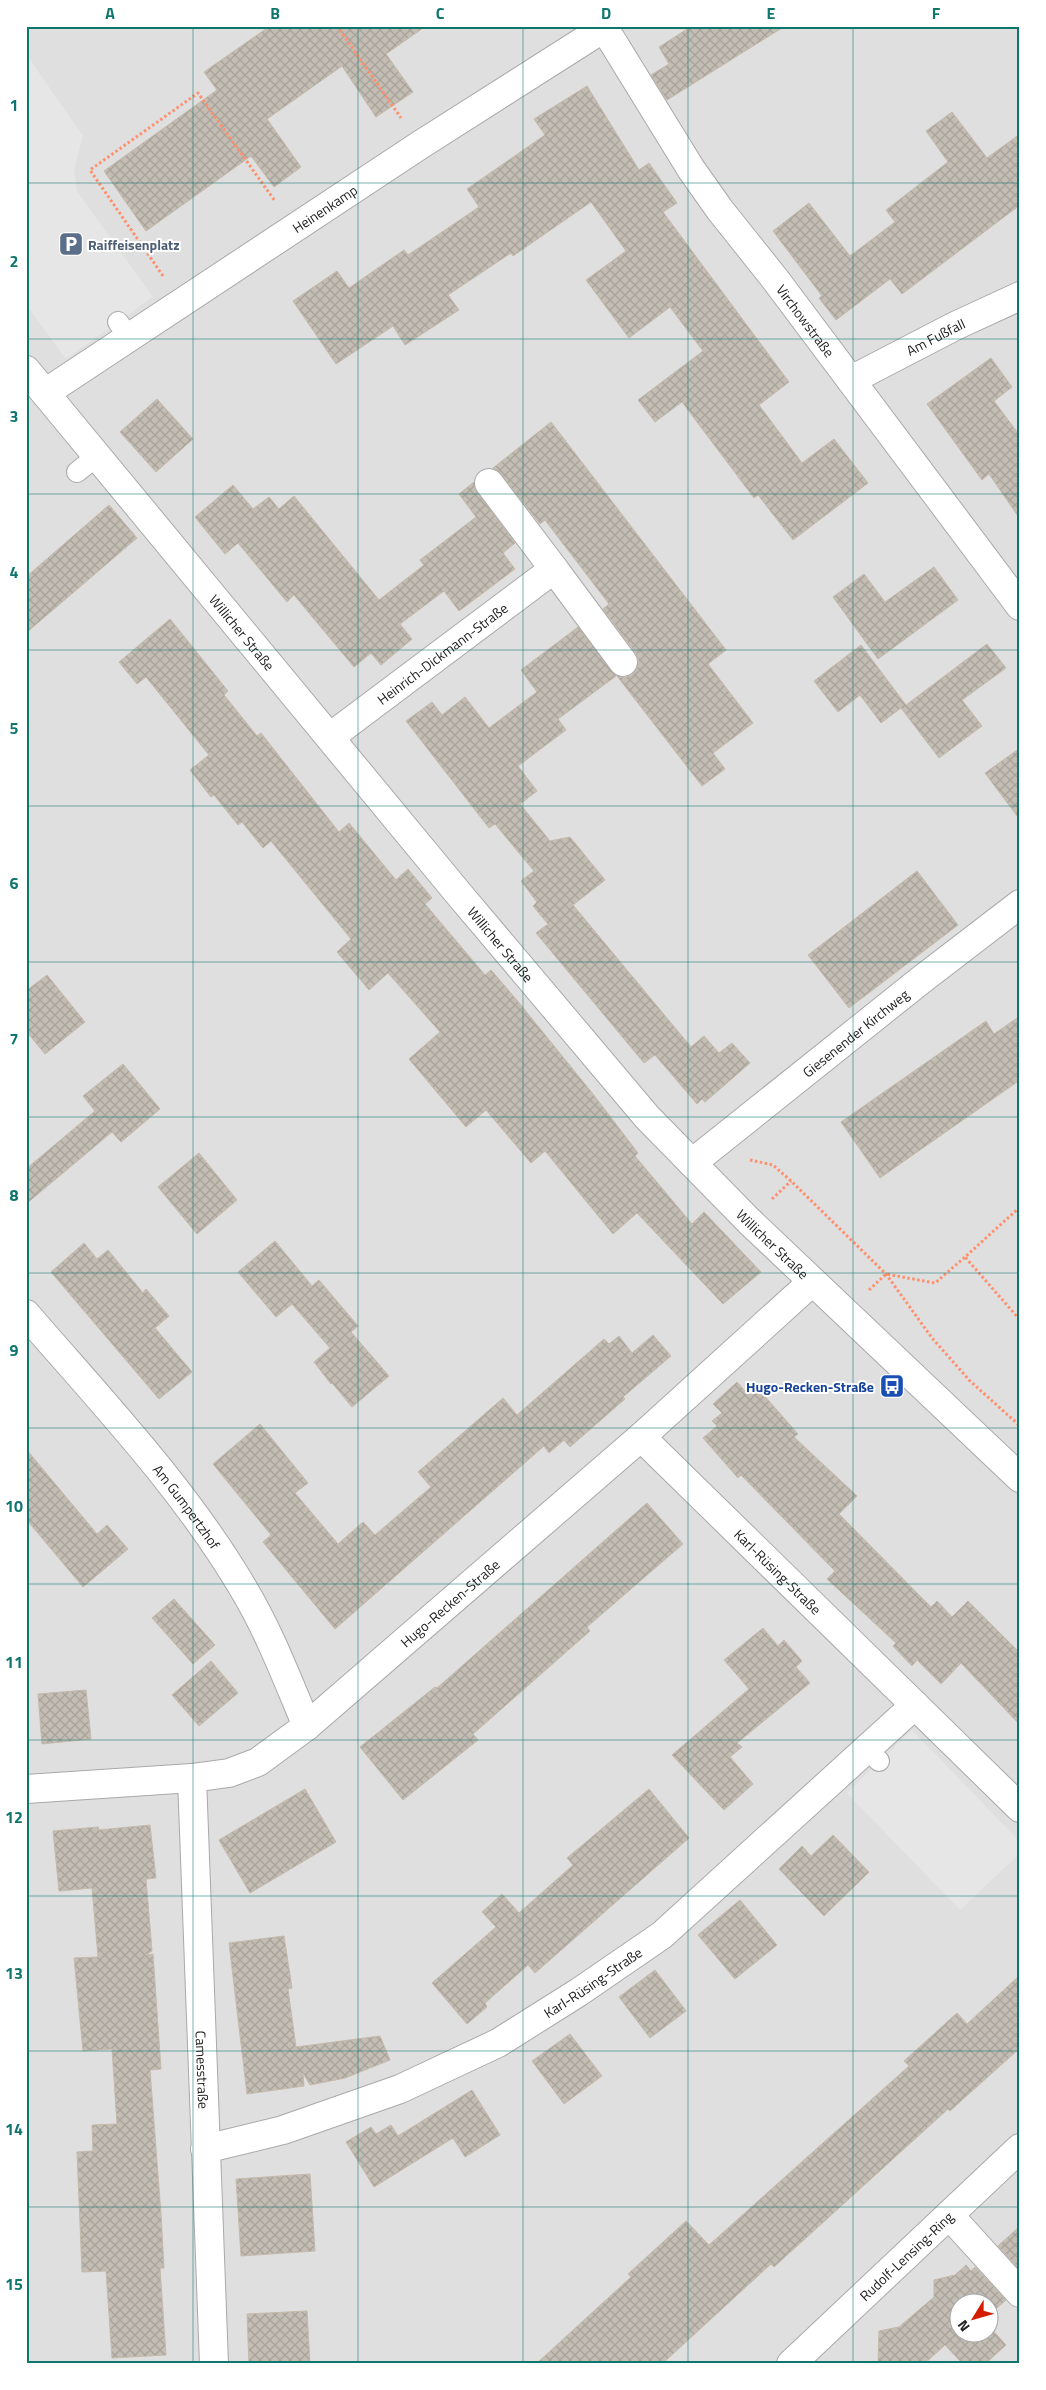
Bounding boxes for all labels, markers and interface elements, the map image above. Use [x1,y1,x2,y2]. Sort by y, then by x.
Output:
text: A [105,1,115,25]
text: B [270,1,280,25]
text: C [436,1,445,25]
text: D [601,1,611,25]
text: E [767,1,776,25]
text: F [932,1,941,25]
text: 1 [10,93,18,117]
street label: Heinenkamp [288,179,361,238]
parking icon: Raiffeisenplatz [58,231,84,257]
place label: Raiffeisenplatz [88,234,180,255]
text: 2 [10,249,18,273]
street label: Virchowstraße [772,280,840,361]
street label: Am Fußfall [902,312,968,360]
text: 3 [10,404,18,428]
text: 4 [10,560,19,584]
street label: Willicher Straße [205,590,280,675]
street label: Heinrich-Dickmann-Straße [372,597,512,709]
text: 5 [10,716,19,740]
text: 6 [10,871,19,895]
street label: Willicher Straße [463,902,539,986]
street label: Giesenender Kirchweg [797,983,913,1082]
text: 7 [10,1027,18,1051]
text: 8 [10,1183,19,1207]
street label: Willicher Straße [732,1204,814,1283]
text: 9 [10,1338,19,1362]
bus stop icon: Hugo-Recken-Straße [879,1373,905,1399]
place label: Hugo-Recken-Straße [746,1376,874,1397]
street label: Am Gumpertzhof [149,1459,226,1553]
text: 10 [5,1494,23,1518]
street label: Karl-Rüsing-Straße [730,1524,826,1619]
street label: Hugo-Recken-Straße [395,1554,504,1652]
text: 11 [5,1650,23,1674]
text: 12 [5,1805,23,1829]
street label: Karl-Rüsing-Straße [539,1941,646,2022]
text: 13 [5,1961,23,1985]
street label: Camesstraße [191,2030,215,2109]
text: 14 [5,2117,23,2141]
street label: Rudolf-Lensing-Ring [854,2206,958,2305]
text: 15 [5,2272,23,2296]
north arrow [948,2292,998,2342]
text: N [952,2316,975,2336]

